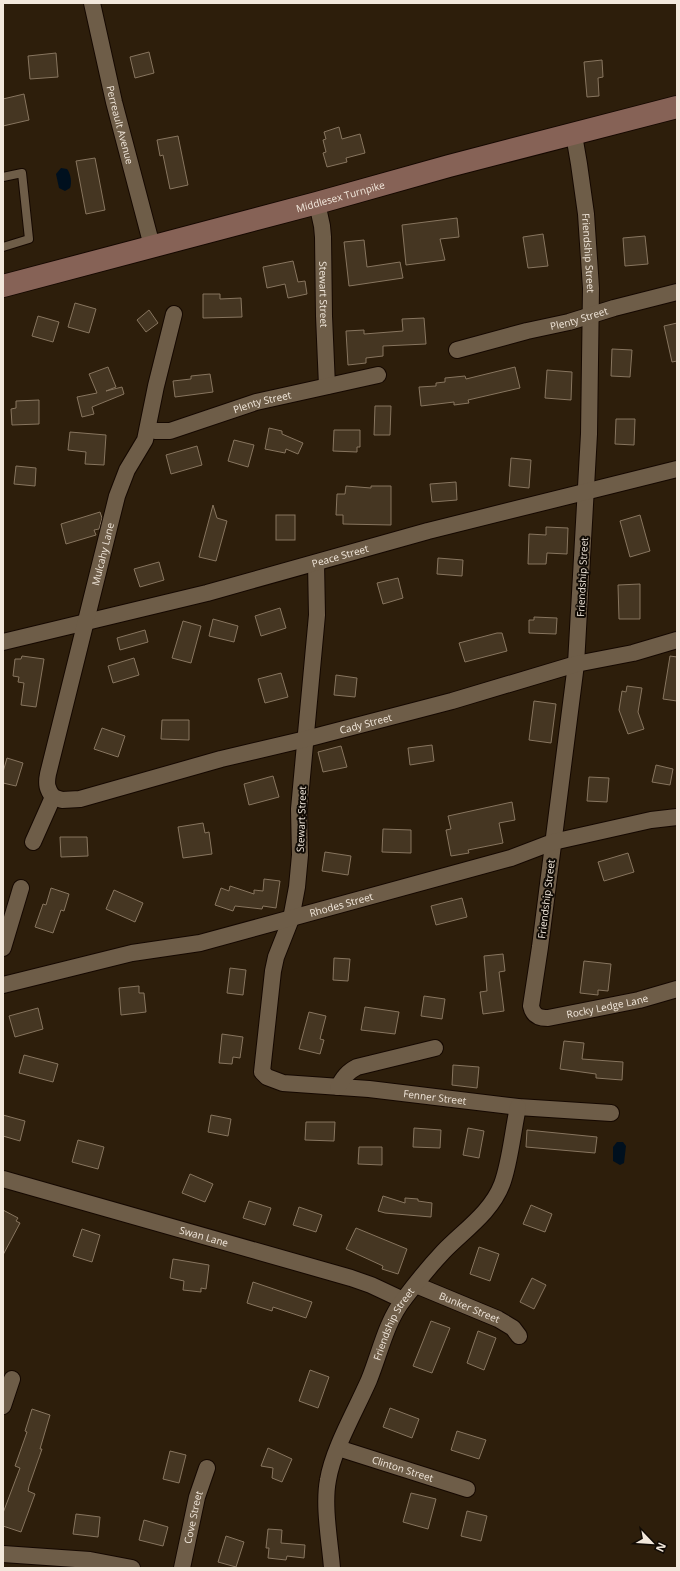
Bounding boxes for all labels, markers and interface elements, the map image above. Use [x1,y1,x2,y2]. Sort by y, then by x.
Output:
street label: Perreault Avenue [104,84,137,166]
street label: Middlesex Turnpike [294,177,387,215]
street label: Friendship Street [579,213,598,293]
street label: Stewart Street [316,261,332,328]
street label: Plenty Street [549,303,610,333]
street label: Plenty Street [231,387,293,416]
street label: Mulcahy Lane [88,521,117,587]
street label: Friendship Street [573,536,591,617]
street label: Peace Street [310,541,370,570]
street label: Cady Street [338,710,394,737]
street label: Stewart Street [293,785,309,852]
street label: Friendship Street [534,858,558,939]
street label: Rhodes Street [308,889,375,920]
street label: Rocky Ledge Lane [565,991,650,1021]
street label: Fenner Street [403,1086,468,1108]
street label: Swan Lane [178,1223,230,1250]
street label: Friendship Street [370,1284,417,1362]
street label: Bunker Street [437,1288,502,1326]
street label: Clinton Street [370,1452,436,1485]
street label: Cove Street [180,1488,206,1545]
north arrow [632,1523,672,1563]
text: N [653,1540,670,1555]

